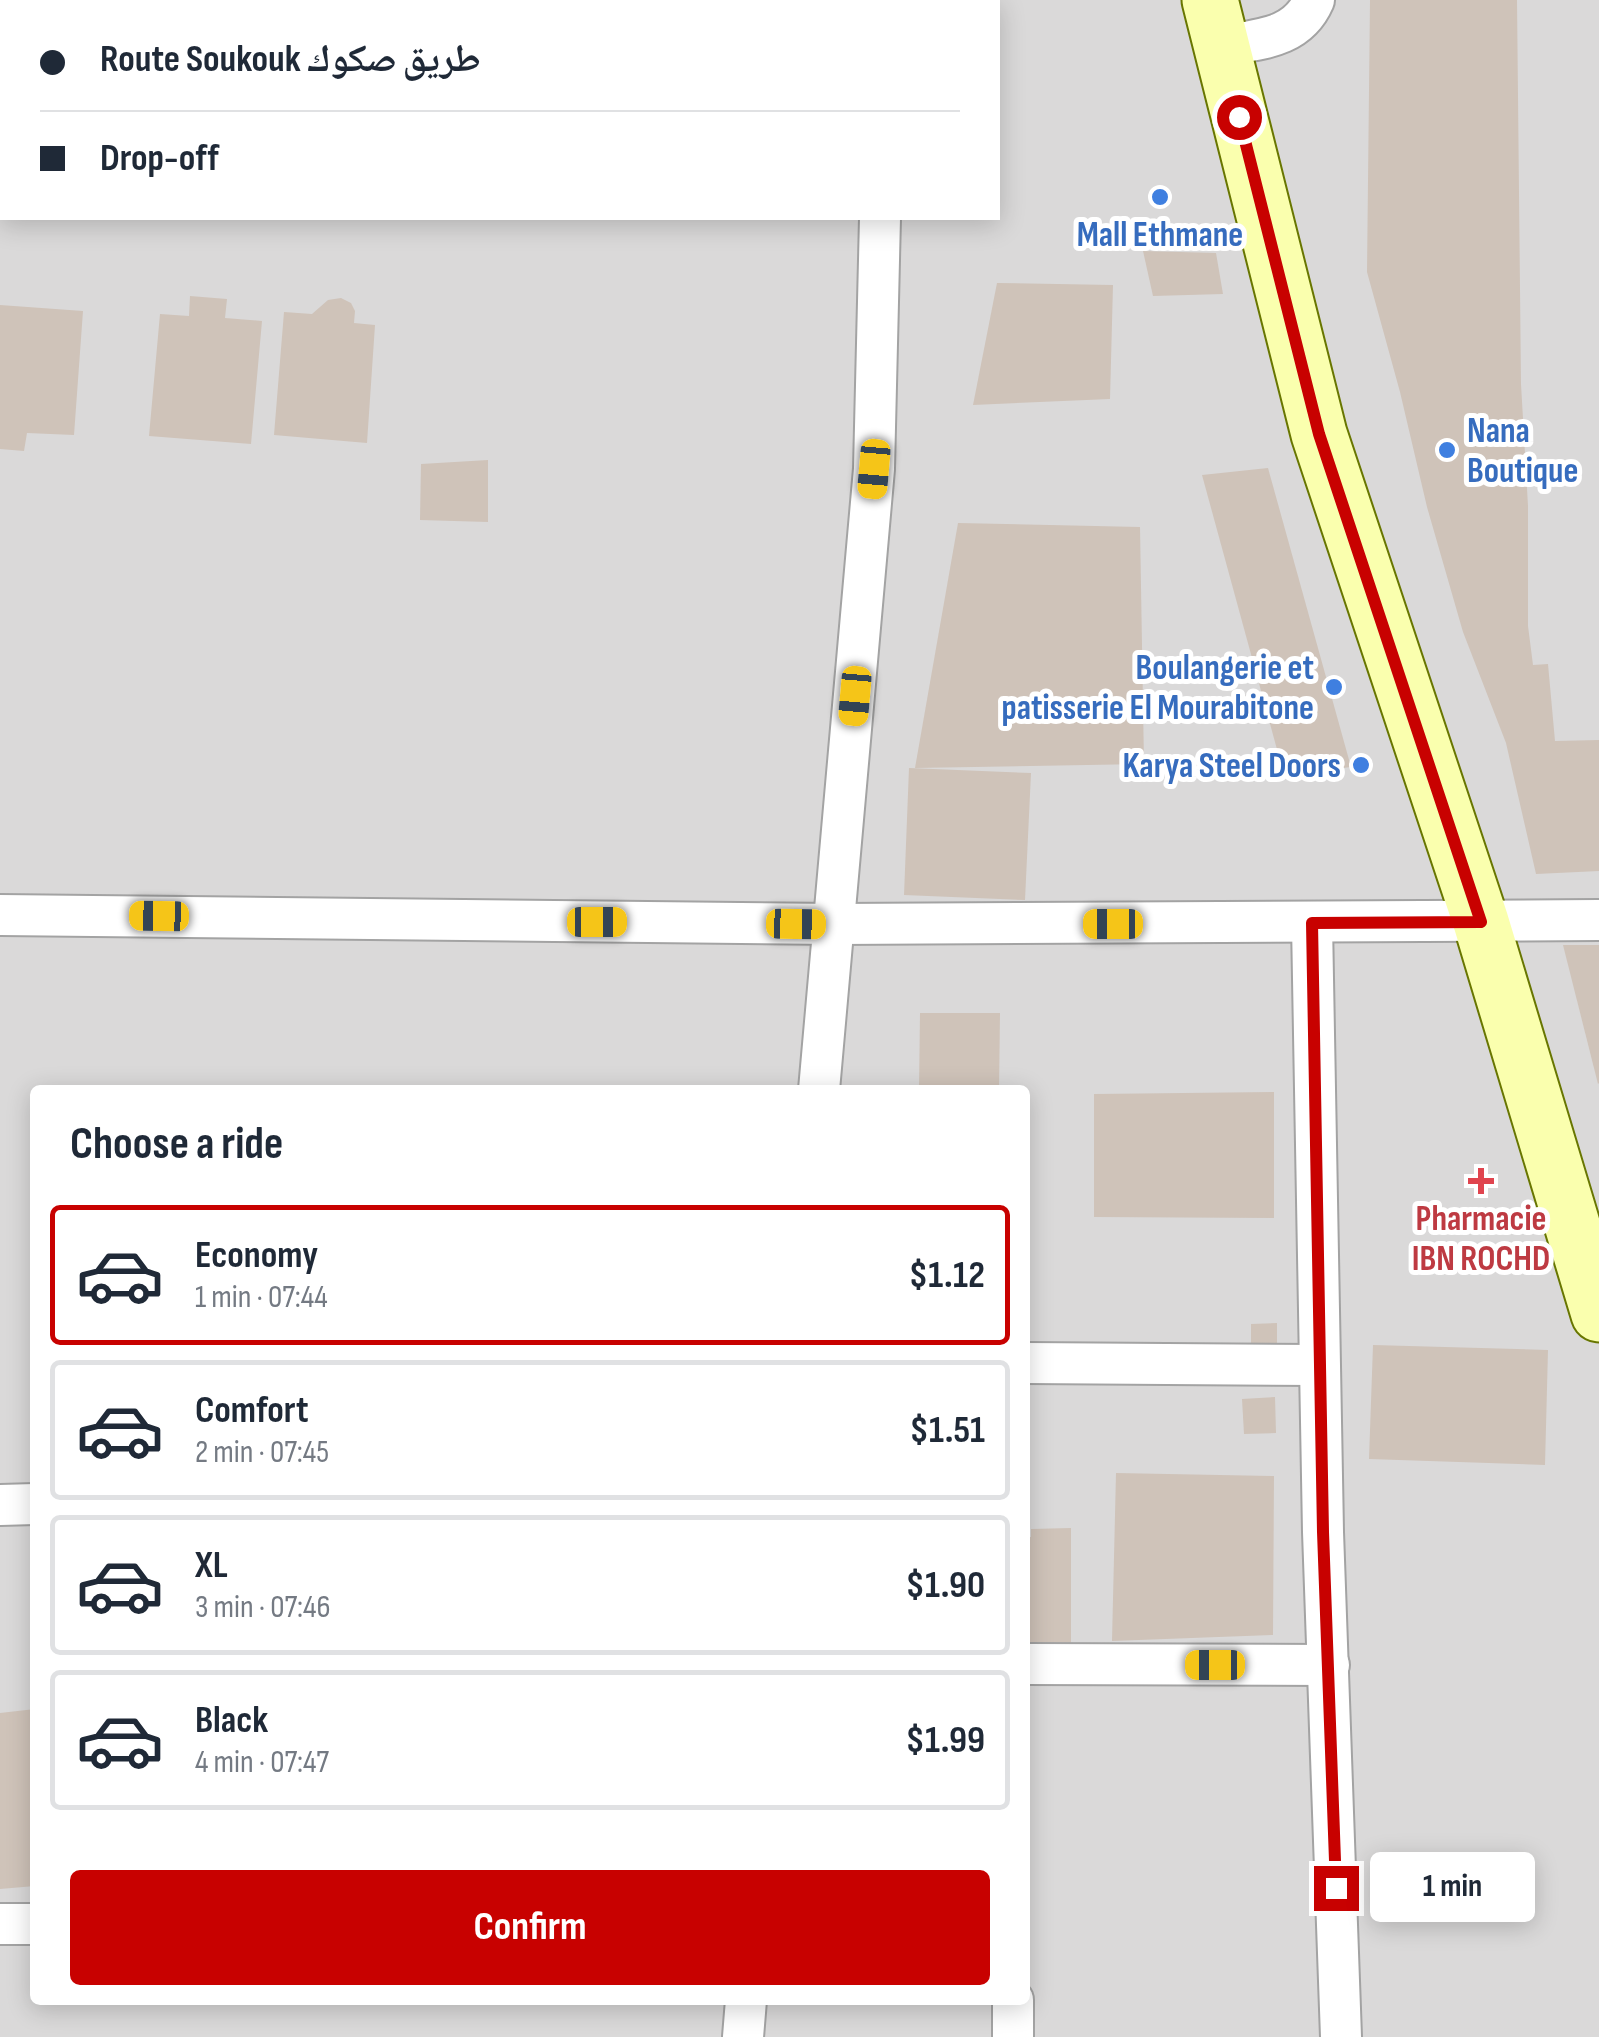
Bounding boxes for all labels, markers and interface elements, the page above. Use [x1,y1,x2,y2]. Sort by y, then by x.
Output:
text: Route Soukouk طريق صكوك [100,37,481,82]
route start [1217,95,1262,140]
text: Drop-off [100,136,219,181]
marker: Mall Ethmane [1149,186,1171,208]
place label: Mall Ethmane [1077,214,1243,257]
place label: Nana Boutique [1467,410,1578,493]
car [856,438,892,500]
marker: Nana Boutique [1436,439,1458,461]
place label: Boulangerie et patisserie El Mourabitone [1002,647,1314,730]
car [837,665,873,727]
marker: Boulangerie et patisserie El Mourabitone [1323,676,1345,698]
place label: Karya Steel Doors [1122,745,1341,788]
marker: Karya Steel Doors [1350,754,1372,776]
car [129,900,189,932]
car [567,907,627,937]
car [766,908,826,940]
car [1083,909,1143,939]
text: Choose a ride [70,1117,283,1172]
marker: Pharmacie IBN ROCHD [1470,1170,1492,1192]
place label: Pharmacie IBN ROCHD [1412,1198,1550,1281]
icon: car [75,1230,165,1320]
text: Economy [195,1233,318,1278]
text: $1.12 [909,1253,985,1298]
text: 1 min · 07:44 [195,1278,328,1317]
icon: car [75,1385,165,1475]
text: Comfort [195,1388,309,1433]
text: $1.51 [910,1408,985,1453]
text: 2 min · 07:45 [195,1433,329,1472]
icon: car [75,1540,165,1630]
text: XL [195,1543,228,1588]
text: $1.90 [906,1563,985,1608]
text: 3 min · 07:46 [195,1588,330,1627]
car [1185,1650,1245,1680]
icon: car [75,1695,165,1785]
text: Black [195,1698,268,1743]
text: $1.99 [906,1718,985,1763]
text: 4 min · 07:47 [195,1743,329,1782]
callout: 1 min [1371,1853,1536,1923]
route end [1314,1866,1359,1911]
text: 1 min [1423,1867,1482,1906]
button: Confirm [70,1870,990,1985]

